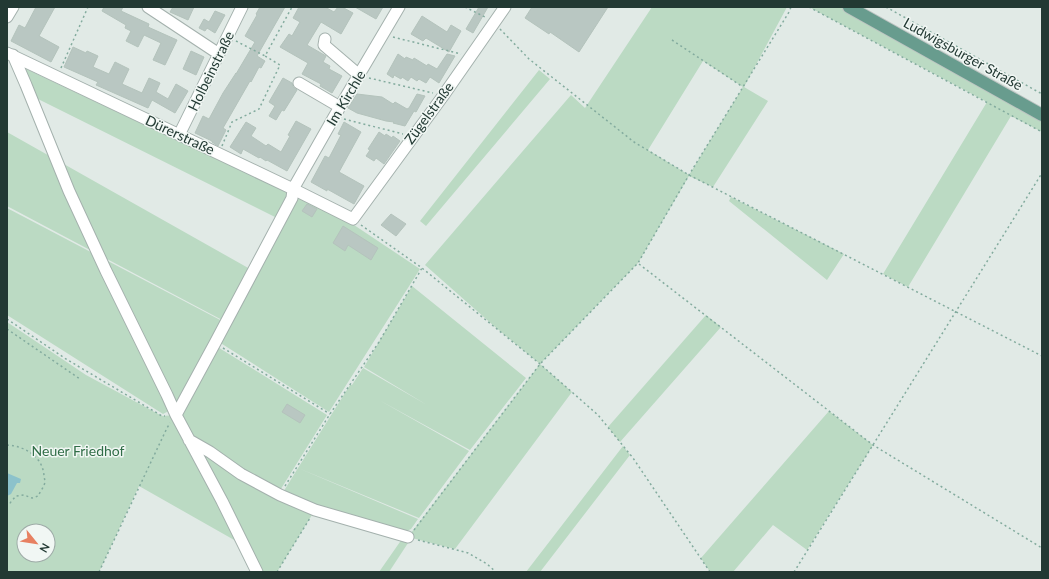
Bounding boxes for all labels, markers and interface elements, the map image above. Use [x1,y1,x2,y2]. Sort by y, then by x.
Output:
street label: Ludwigsburger Straße [901,14,1026,93]
street label: Holbeinstraße [184,28,237,113]
street label: Im Kirchle [322,67,369,129]
street label: Zügelstraße [400,78,457,147]
street label: Dürerstraße [143,111,217,158]
park label: Neuer Friedhof [32,442,125,459]
north arrow [16,523,56,563]
text: N [37,541,53,555]

